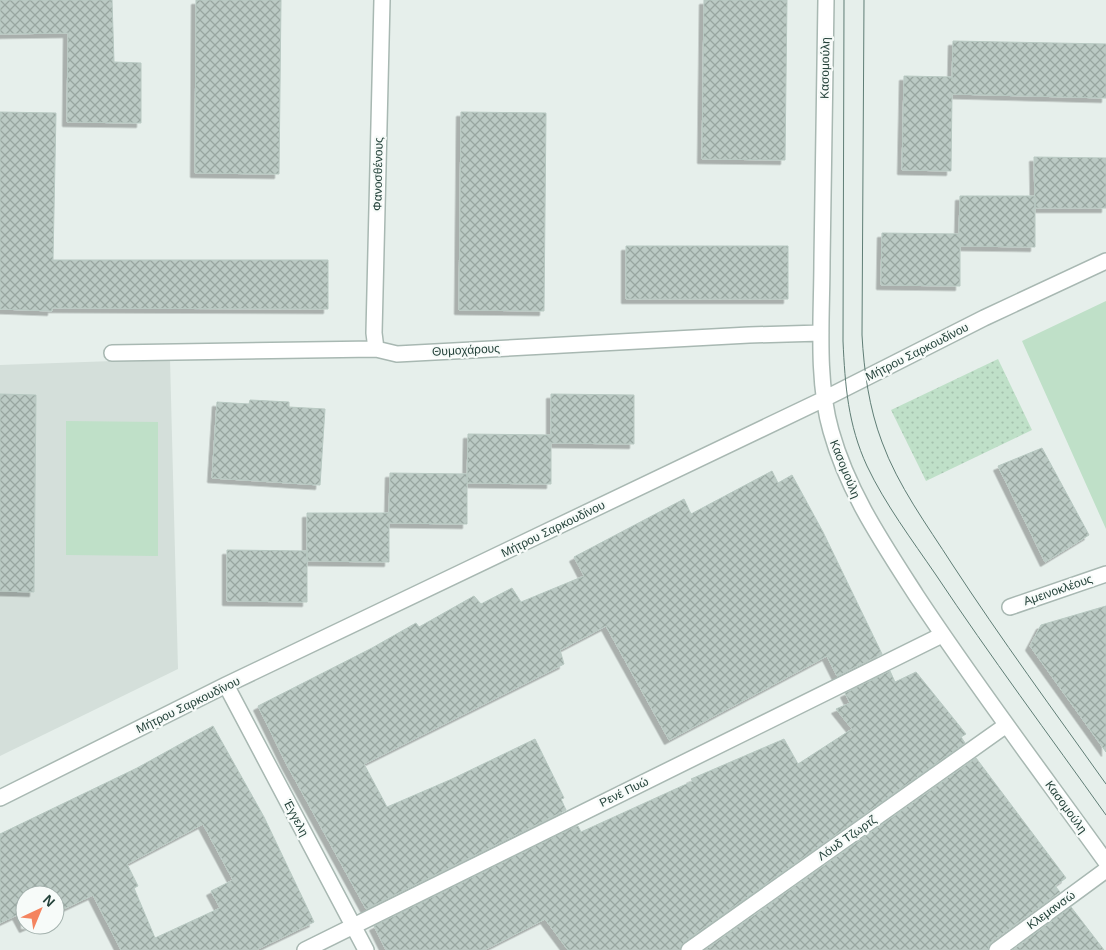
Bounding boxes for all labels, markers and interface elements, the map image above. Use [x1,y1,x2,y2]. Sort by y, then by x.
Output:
street label: Κασομούλη [817,37,833,99]
street label: Φανοσθένους [370,137,386,211]
street label: Μήτρου Σαρκουδίνου [863,320,971,384]
street label: Θυμοχάρους [432,341,500,359]
street label: Κασομούλη [827,438,863,500]
street label: Μήτρου Σαρκουδίνου [499,498,607,560]
street label: Αμεινοκλέους [1022,572,1095,608]
street label: Μήτρου Σαρκουδίνου [134,674,242,736]
street label: Ρενέ Πυώ [597,774,651,810]
street label: Κασομούλη [1042,778,1090,836]
street label: Έγγελη [280,796,311,839]
street label: Λόυδ Τζωρτζ [815,812,880,863]
north arrow [15,885,65,935]
street label: Κλεμανσώ [1024,888,1078,932]
text: N [40,891,58,910]

